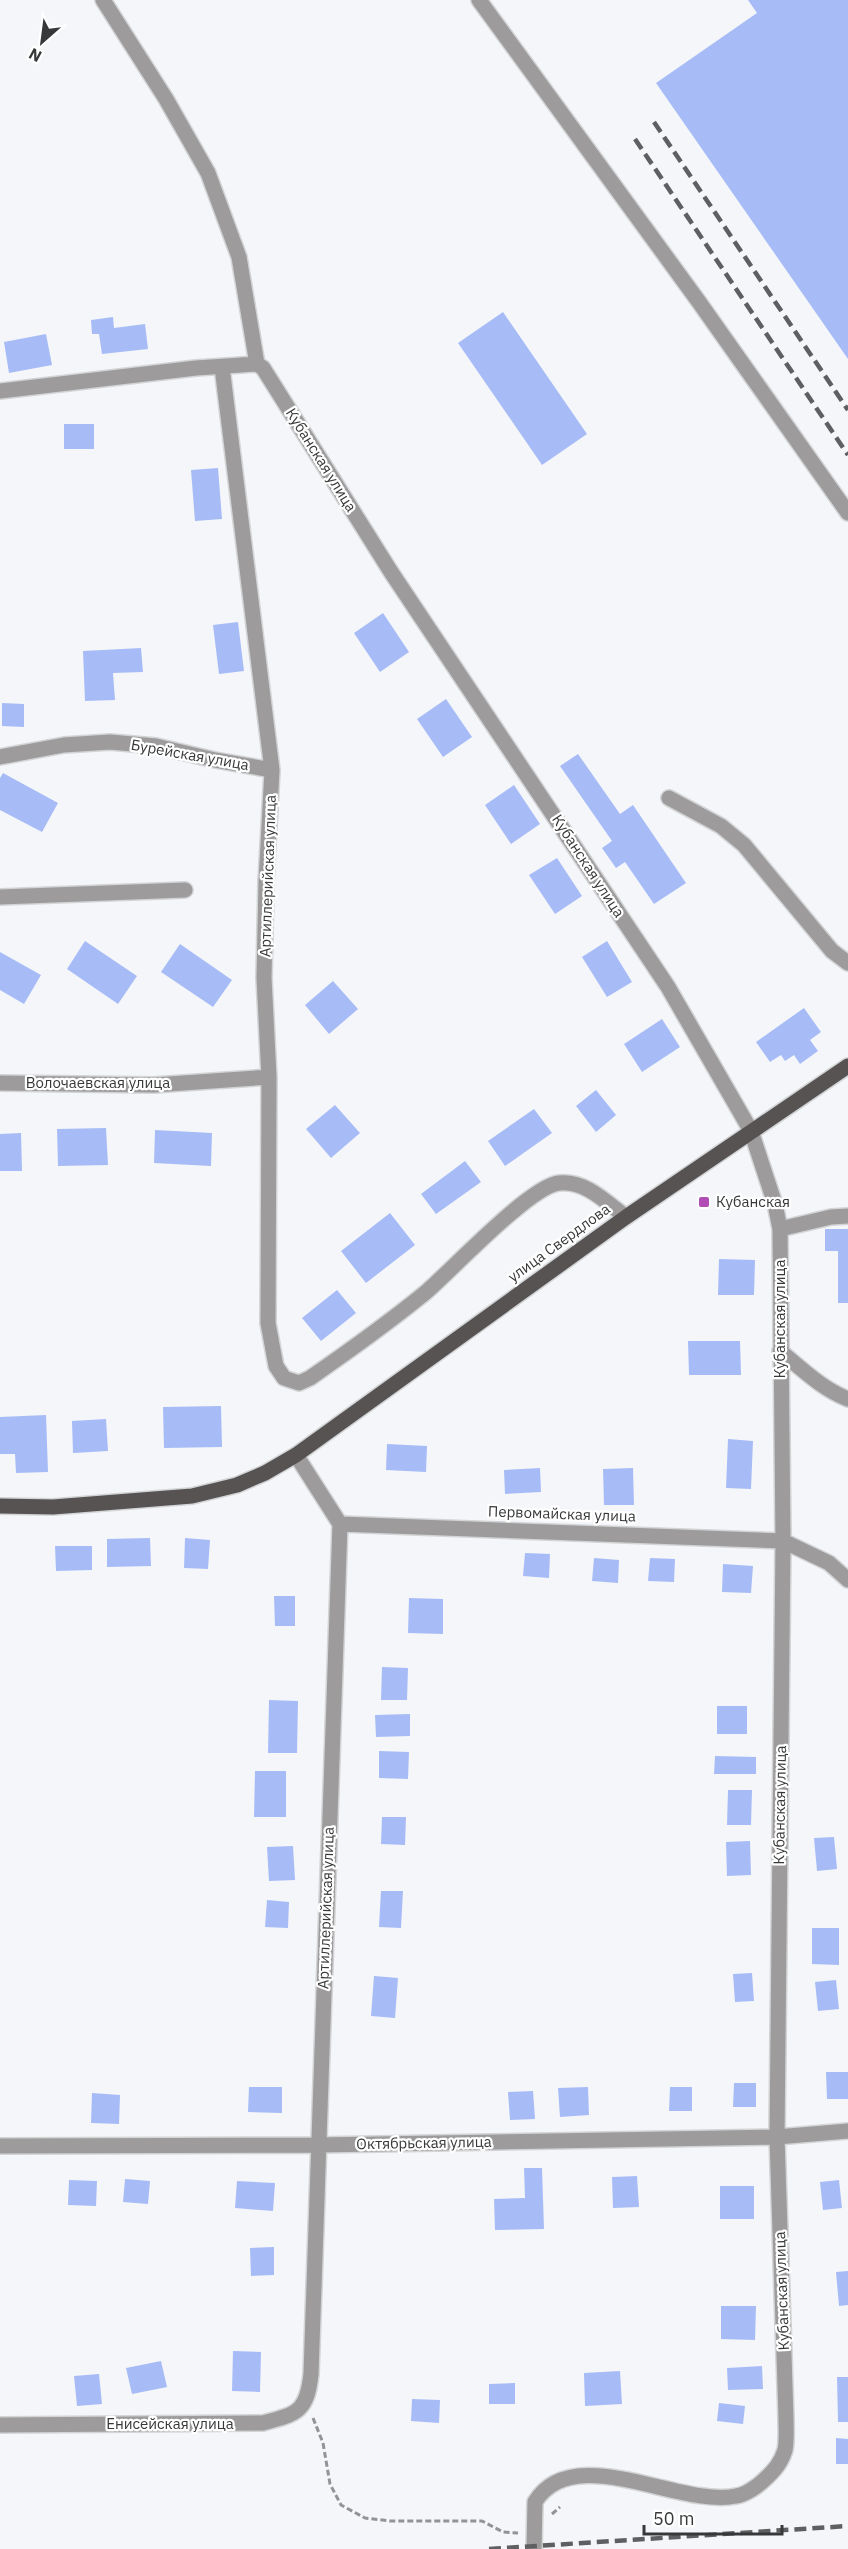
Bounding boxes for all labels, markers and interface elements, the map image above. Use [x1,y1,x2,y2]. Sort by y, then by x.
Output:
north arrow [12,12,72,72]
text: N [25,44,45,67]
street label: Кубанская улица [282,404,361,515]
street label: Бурейская улица [130,735,251,774]
street label: Артиллерийская улица [255,795,280,957]
street label: Кубанская улица [548,811,629,921]
street label: Волочаевская улица [26,1073,170,1092]
place label: Кубанская [716,1192,790,1211]
marker: Кубанская [697,1195,711,1209]
street label: улица Свердлова [504,1199,614,1286]
street label: Кубанская улица [770,1259,789,1379]
street label: Первомайская улица [488,1501,636,1526]
street label: Кубанская улица [769,1745,790,1865]
street label: Артиллерийская улица [313,1827,338,1989]
street label: Октябрьская улица [356,2132,492,2153]
street label: Кубанская улица [770,2231,793,2351]
street label: Енисейская улица [106,2414,234,2433]
scale bar [644,2498,782,2536]
text: 50 m [653,2507,695,2530]

